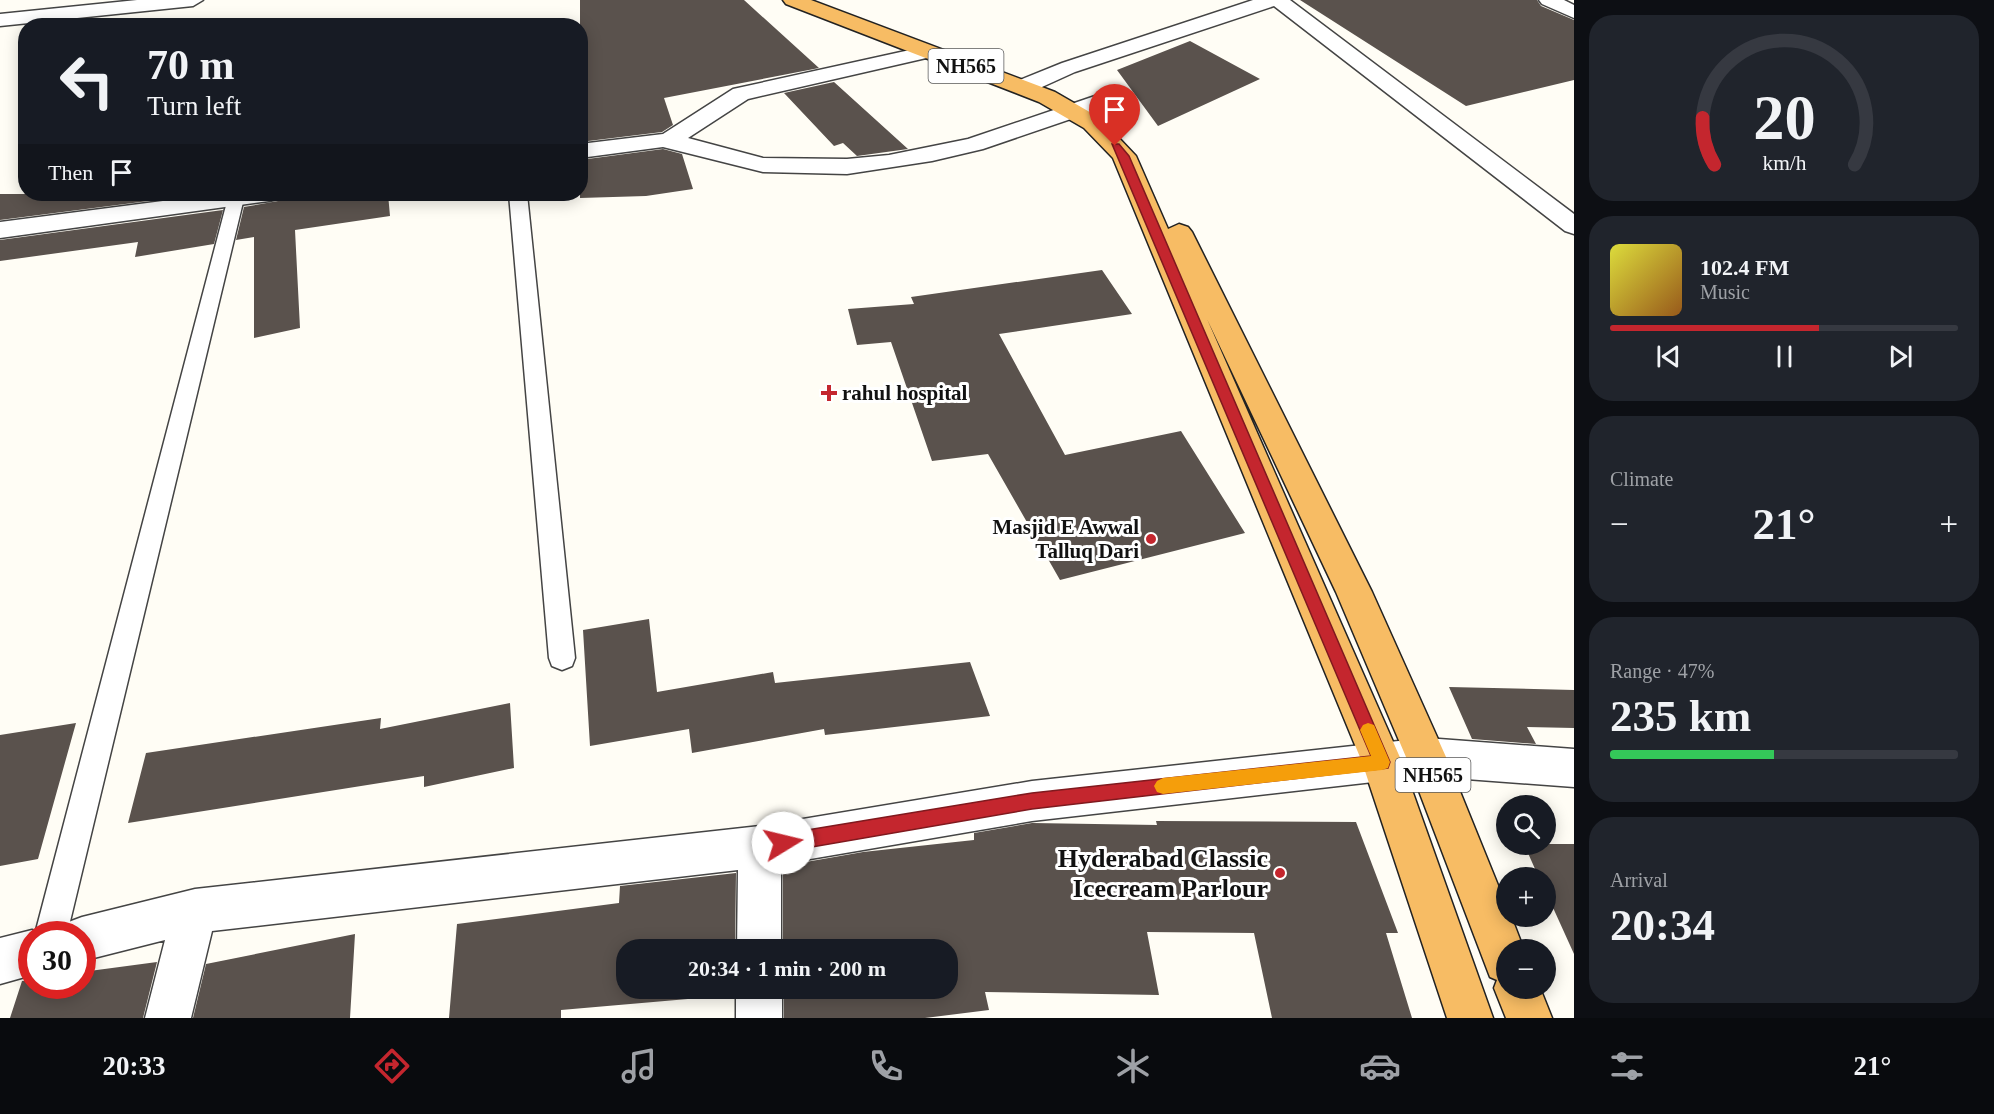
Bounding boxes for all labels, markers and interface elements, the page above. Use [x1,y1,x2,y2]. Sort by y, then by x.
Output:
icon: left [48,42,126,120]
text: 70 m [147,42,235,88]
road number: NH565 [928,49,1004,83]
text: 20 [1753,83,1815,152]
pin [1089,84,1140,146]
text: Turn left [147,91,241,121]
icon: arrive [1098,93,1131,126]
text: km/h [1762,151,1806,175]
icon: arrive [105,156,138,189]
text: Then [48,160,93,185]
text: 102.4 FM [1700,255,1789,280]
text: Music [1700,281,1750,303]
icon: previous [1652,340,1685,373]
icon: pause [1768,340,1801,373]
icon: next [1884,340,1917,373]
place label: rahul hospital [842,381,968,405]
marker: rahul hospital [820,384,838,402]
text: Climate [1610,468,1673,490]
text: 21° [1753,499,1816,549]
text: − [1610,506,1629,542]
text: + [1939,506,1958,542]
place label: Masjid E Awwal Talluq Dari [992,515,1139,563]
marker: Masjid E Awwal Talluq Dari [1144,532,1158,546]
text: Range · 47% [1610,660,1714,682]
text: 235 km [1610,691,1751,741]
road number: NH565 [1396,758,1470,792]
map controls [1496,795,1556,999]
button: search [1496,795,1556,855]
position arrow [751,811,815,875]
place label: Hyderabad Classic Icecream Parlour [1058,844,1268,903]
marker: Hyderabad Classic Icecream Parlour [1273,866,1287,880]
button: + [1496,867,1556,927]
text: Arrival [1610,869,1668,891]
text: 20:34 [1610,900,1715,950]
speed limit sign: 30 [18,921,96,999]
button: − [1496,939,1556,999]
text: 20:34 · 1 min · 200 m [688,956,886,981]
icon: directions [371,1045,413,1087]
icon: music [618,1045,660,1087]
icon: phone [865,1045,907,1087]
icon: climate [1112,1045,1154,1087]
icon: car [1359,1045,1401,1087]
icon: filters [1606,1045,1648,1087]
text: 20:33 [103,1051,166,1081]
text: 21° [1854,1051,1891,1081]

